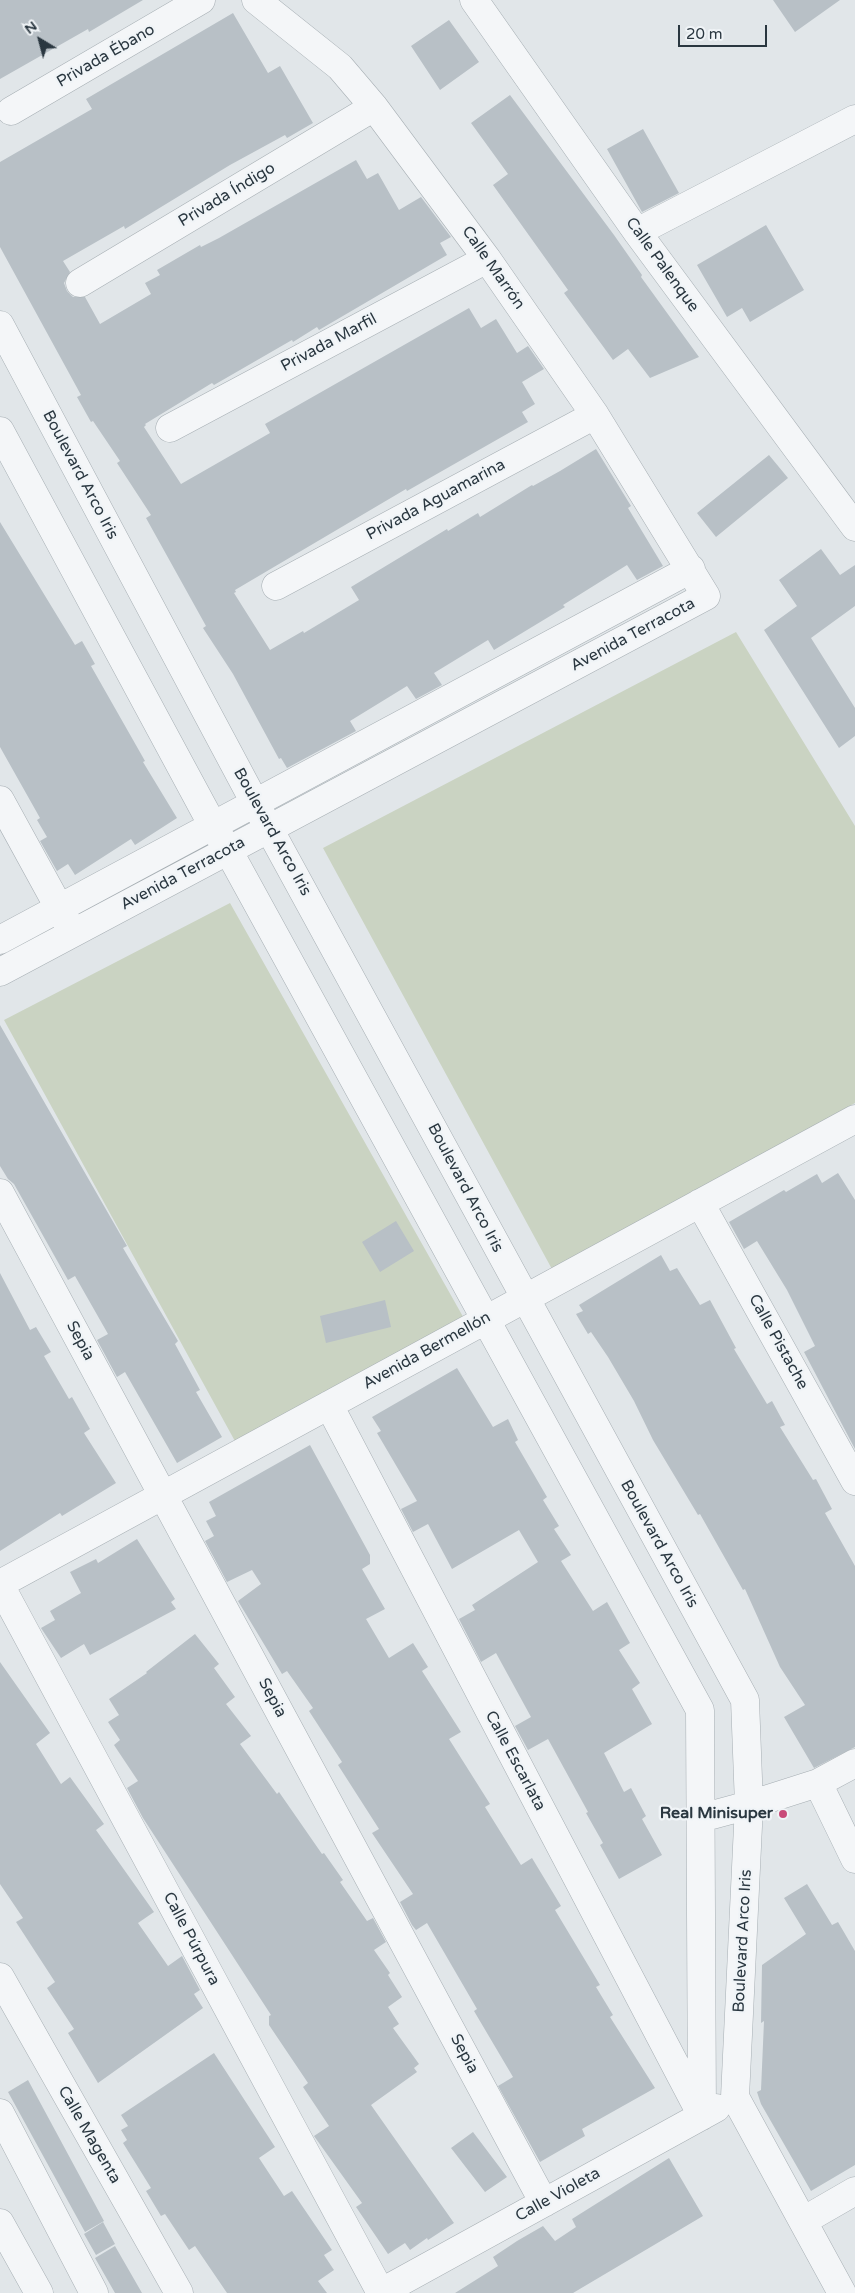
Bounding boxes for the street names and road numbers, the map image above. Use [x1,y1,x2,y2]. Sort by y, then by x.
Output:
street label: Privada Ébano [54,20,158,92]
street label: Privada Índigo [175,159,279,231]
street label: Calle Palenque [621,214,703,316]
street label: Calle Marrón [457,223,529,313]
street label: Privada Marfil [278,310,380,376]
street label: Boulevard Arco Iris [38,407,122,543]
street label: Privada Aguamarina [363,455,509,545]
street label: Avenida Terracota [568,594,698,676]
street label: Boulevard Arco Iris [229,765,315,899]
street label: Avenida Terracota [118,833,248,915]
street label: Boulevard Arco Iris [423,1120,507,1256]
street label: Calle Pistache [744,1291,812,1393]
street label: Avenida Bermellón [360,1308,494,1394]
street label: Sepia [62,1318,98,1364]
street label: Boulevard Arco Iris [616,1477,702,1611]
street label: Sepia [254,1675,290,1721]
street label: Calle Escarlata [481,1708,549,1814]
street label: Boulevard Arco Iris [730,1869,756,2013]
street label: Calle Púrpura [158,1889,224,1989]
street label: Sepia [446,2031,482,2077]
street label: Calle Magenta [53,2083,125,2187]
street label: Calle Violeta [512,2164,604,2226]

